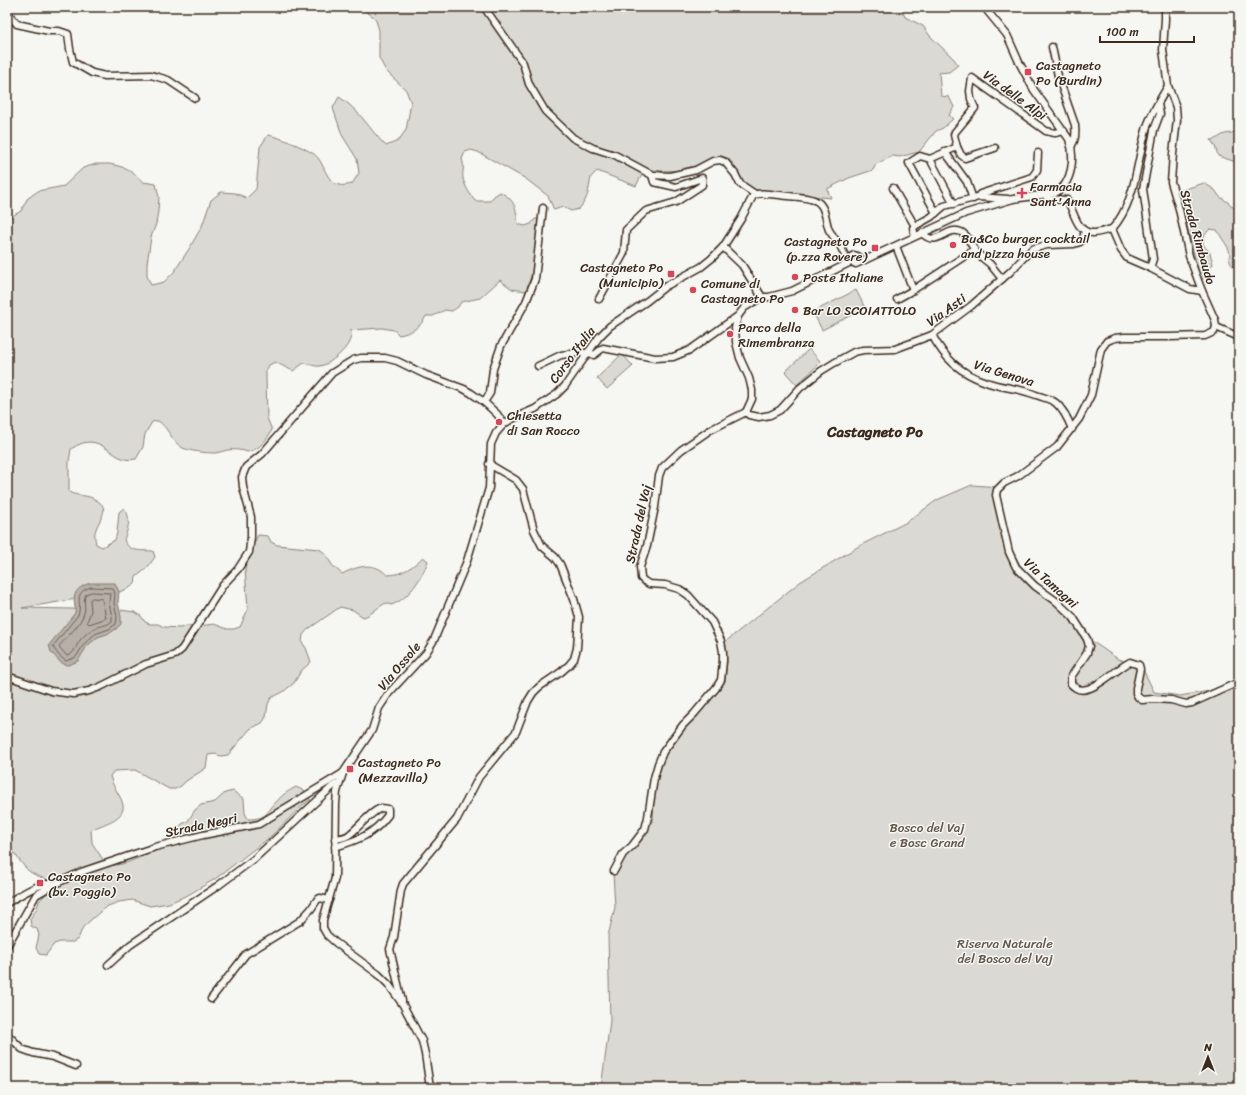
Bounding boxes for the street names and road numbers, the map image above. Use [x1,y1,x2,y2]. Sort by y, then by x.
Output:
street label: Via delle Alpi [978,64,1052,126]
street label: Strada Rimbaudo [1173,187,1223,288]
street label: Via Asti [921,287,971,333]
street label: Corso Italia [543,321,602,389]
street label: Via Genova [971,353,1037,393]
street label: Strada del Vaj [618,481,658,565]
street label: Via Tamagni [1018,552,1084,614]
street label: Via Ossole [371,636,427,696]
street label: Strada Negri [163,806,240,844]

